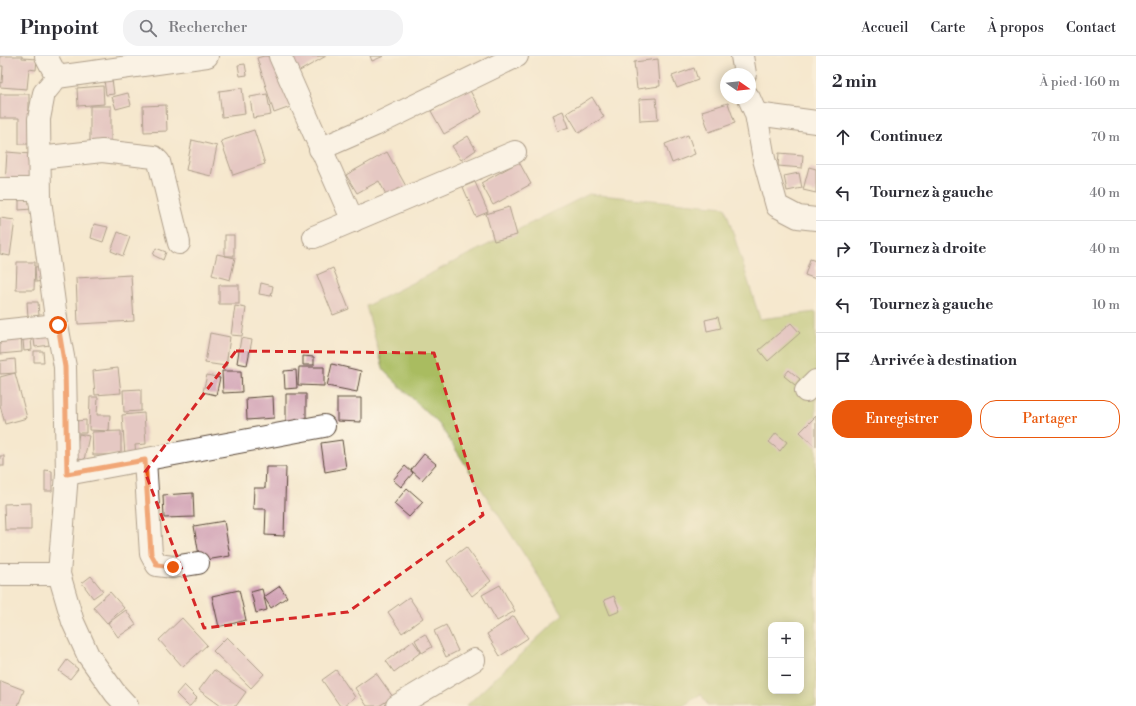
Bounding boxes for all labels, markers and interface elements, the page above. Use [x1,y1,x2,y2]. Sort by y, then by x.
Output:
search box [123,10,403,46]
text: Pinpoint [20,16,99,40]
icon: search [137,17,159,39]
text: Rechercher [169,18,247,37]
text: Accueil [861,19,908,37]
text: Carte [930,19,965,37]
text: À propos [987,19,1044,37]
text: Contact [1066,19,1116,37]
north arrow [720,68,756,104]
text: 2 min [832,71,877,93]
text: À pied · 160 m [1039,74,1120,90]
icon: ahead [832,126,854,148]
text: Continuez [870,127,942,146]
text: 70 m [1091,129,1120,145]
icon: left [832,182,854,204]
text: Tournez à gauche [870,183,993,202]
text: 40 m [1090,185,1120,201]
icon: right [832,238,854,260]
text: Tournez à droite [870,239,986,258]
text: 40 m [1090,241,1120,257]
icon: left [832,294,854,316]
text: Tournez à gauche [870,295,993,314]
text: 10 m [1092,297,1120,313]
route start [49,316,67,334]
icon: arrive [832,350,854,372]
text: Arrivée à destination [870,351,1017,370]
button: Enregistrer [832,400,972,438]
button: Partager [980,400,1120,438]
route end [164,558,182,576]
map controls [768,622,804,694]
button: + [768,622,804,658]
button: − [768,658,804,694]

